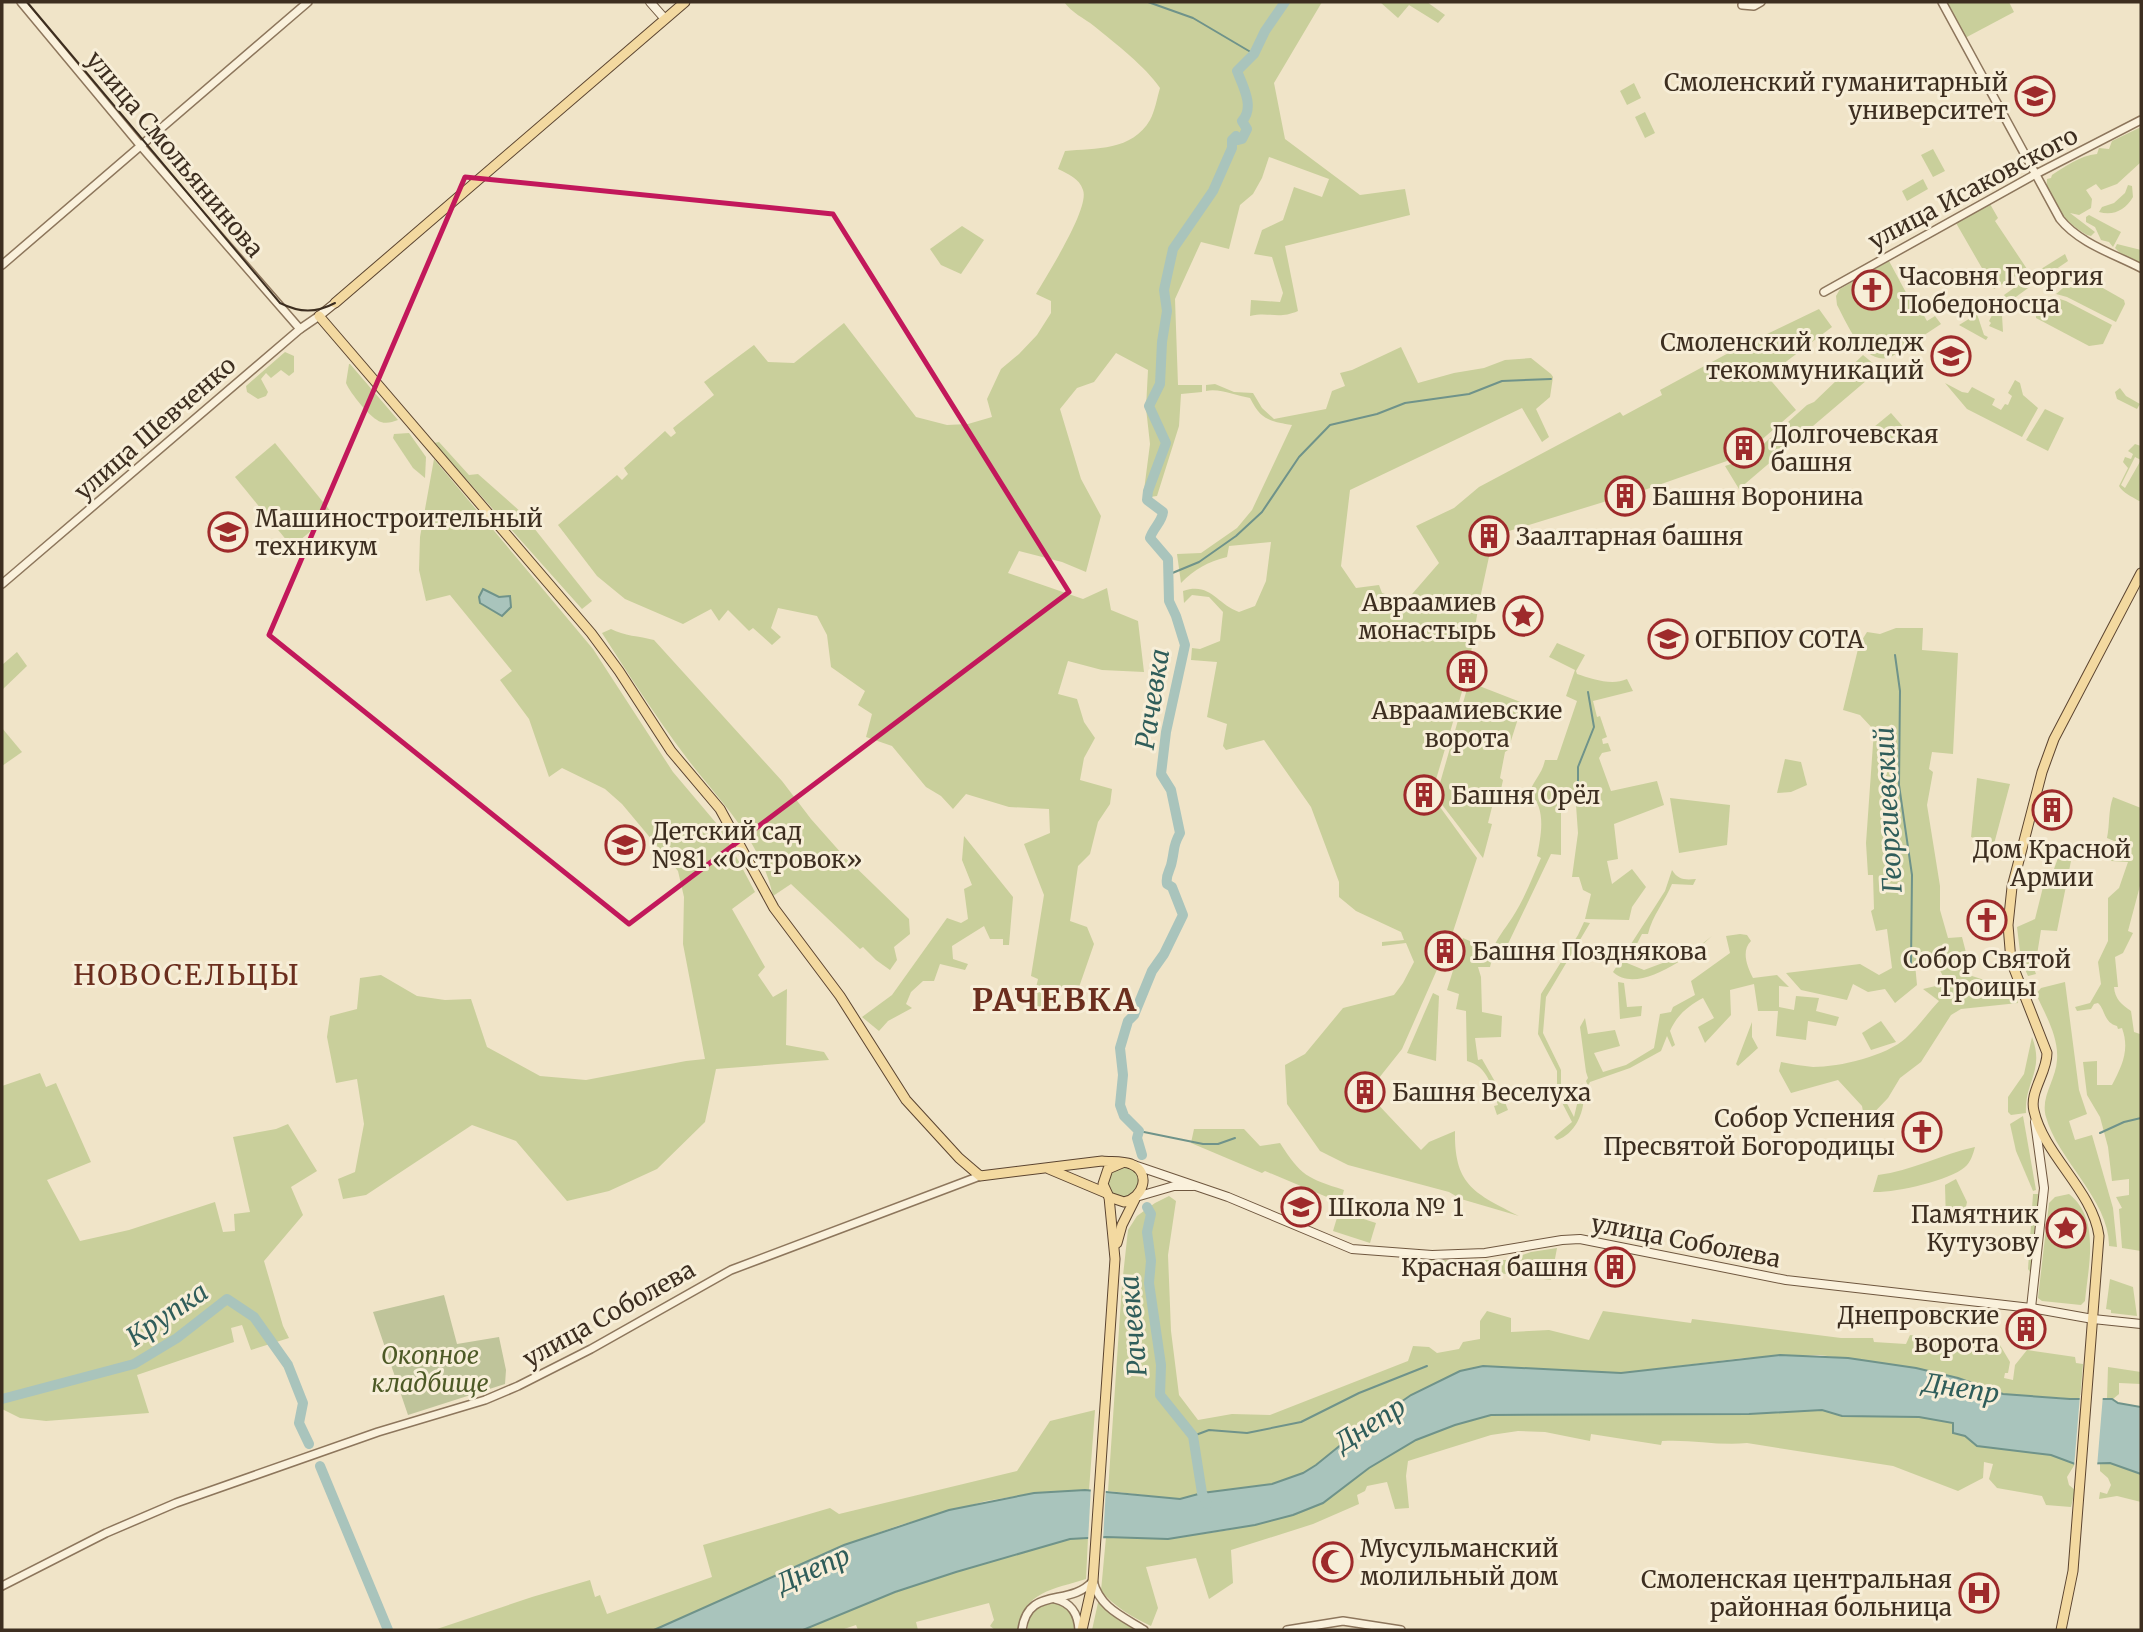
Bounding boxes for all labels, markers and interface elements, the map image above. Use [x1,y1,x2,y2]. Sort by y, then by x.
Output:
street label: улица Смольянинова [80,44,271,264]
place label: Смоленский гуманитарный университет [1664,67,2008,126]
school or university icon: Смоленский гуманитарный университет [2014,75,2056,117]
street label: улица Исаковского [1863,120,2083,256]
place label: Часовня Георгия Победоносца [1899,261,2103,320]
church icon: Часовня Георгия Победоносца [1851,269,1893,311]
place label: Смоленский колледж текоммуникаций [1660,327,1924,386]
school or university icon: Смоленский колледж текоммуникаций [1930,335,1972,377]
street label: улица Шевченко [68,349,242,507]
place label: Долгочевская башня [1771,419,1939,478]
building icon: Долгочевская башня [1723,427,1765,469]
building icon: Башня Воронина [1604,475,1646,517]
place label: Башня Воронина [1652,481,1864,512]
place label: Машиностроительный техникум [255,503,543,562]
school or university icon: Машиностроительный техникум [207,511,249,553]
building icon: Заалтарная башня [1468,515,1510,557]
place label: Заалтарная башня [1516,521,1743,552]
place label: Авраамиев монастырь [1358,587,1496,646]
place icon: Авраамиев монастырь [1502,595,1544,637]
school or university icon: ОГБПОУ СОТА [1647,618,1689,660]
place label: ОГБПОУ СОТА [1695,624,1865,655]
water label: Рачевка [1128,646,1176,752]
building icon: Авраамиевские ворота [1446,650,1488,692]
place label: Авраамиевские ворота [1371,695,1562,754]
water label: Георгиевский [1867,726,1909,894]
building icon: Башня Орёл [1403,774,1445,816]
place label: Башня Орёл [1451,780,1600,811]
building icon: Дом Красной Армии [2031,789,2073,831]
place label: Детский сад №81 «Островок» [652,816,862,875]
school or university icon: Детский сад №81 «Островок» [604,824,646,866]
place label: Дом Красной Армии [1973,834,2131,893]
church icon: Собор Святой Троицы [1966,899,2008,941]
building icon: Башня Позднякова [1424,930,1466,972]
place label: Башня Позднякова [1472,936,1707,967]
place label: Собор Святой Троицы [1903,944,2071,1003]
district label: НОВОСЕЛЬЦЫ [73,957,301,993]
district label: РАЧЕВКА [972,980,1138,1020]
building icon: Башня Веселуха [1344,1071,1386,1113]
place label: Башня Веселуха [1392,1077,1591,1108]
place label: Собор Успения Пресвятой Богородицы [1603,1103,1895,1162]
church icon: Собор Успения Пресвятой Богородицы [1901,1111,1943,1153]
school or university icon: Школа № 1 [1280,1186,1322,1228]
place label: Школа № 1 [1328,1192,1464,1223]
place label: Памятник Кутузову [1911,1199,2039,1258]
street label: улица Соболева [1589,1207,1783,1275]
place icon: Памятник Кутузову [2045,1207,2087,1249]
building icon: Красная башня [1594,1246,1636,1288]
place label: Красная башня [1401,1252,1588,1283]
street label: улица Соболева [517,1254,701,1374]
water label: Рачевка [1112,1274,1154,1378]
water label: Крупка [120,1275,214,1353]
place label: Днепровские ворота [1838,1300,1999,1359]
building icon: Днепровские ворота [2005,1308,2047,1350]
park label: Окопное кладбище [371,1340,489,1399]
water label: Днепр [1918,1365,2002,1410]
water label: Днепр [1327,1390,1411,1459]
place label: Мусульманский молильный дом [1360,1533,1559,1592]
water label: Днепр [769,1538,855,1601]
mosque icon: Мусульманский молильный дом [1312,1541,1354,1583]
place label: Смоленская центральная районная больница [1641,1564,1952,1623]
hospital icon: Смоленская центральная районная больница [1958,1572,2000,1614]

